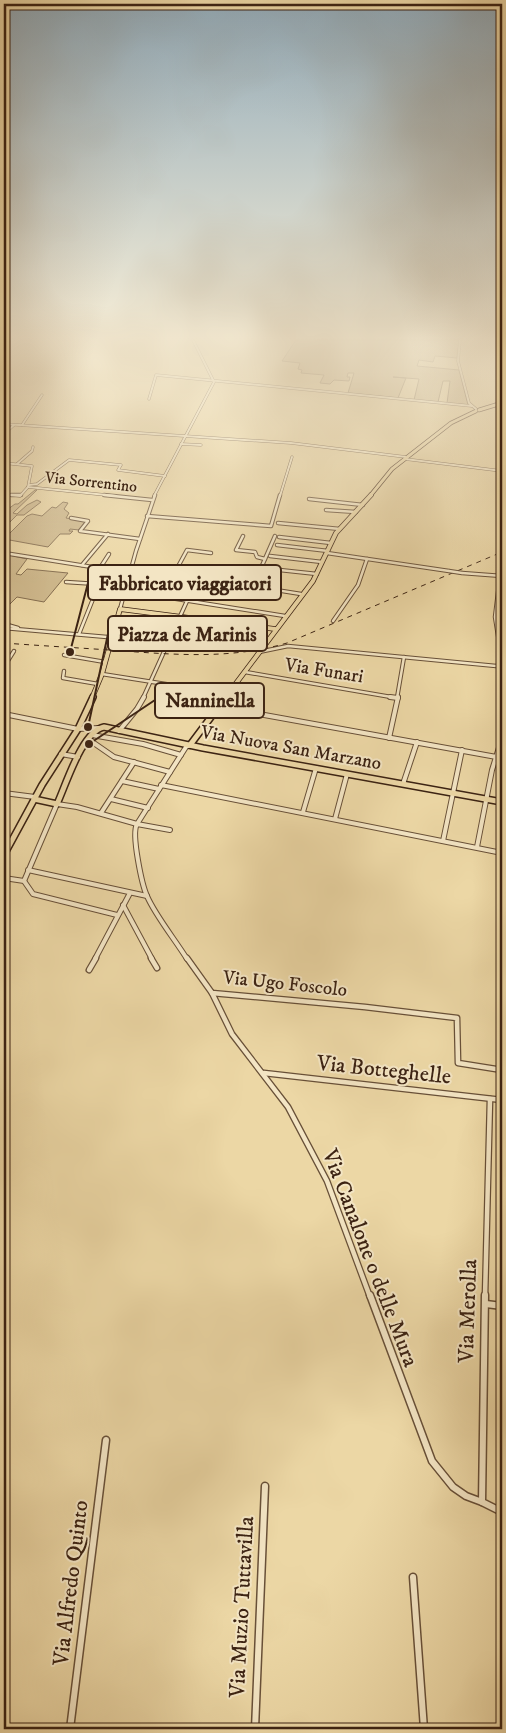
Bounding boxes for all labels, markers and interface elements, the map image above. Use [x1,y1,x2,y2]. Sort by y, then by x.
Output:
street label: Via Sorrentino [43,467,138,497]
callout: Fabbricato viaggiatori [88,565,281,600]
text: Fabbricato viaggiatori [98,572,272,597]
callout: Piazza de Marinis [108,616,267,651]
text: Piazza de Marinis [117,623,257,648]
street label: Via Funari [282,653,365,689]
callout: Nanninella [155,683,264,718]
text: Nanninella [165,689,255,714]
street label: Via Nuova San Marzano [198,721,383,775]
street label: Via Ugo Foscolo [221,966,348,1002]
street label: Via Botteghelle [315,1049,452,1090]
street label: Via Canalone o delle Mura [316,1144,424,1371]
street label: Via Merolla [453,1258,483,1364]
street label: Via Alfredo Quinto [47,1499,95,1668]
street label: Via Muzio Tuttavilla [224,1515,260,1699]

